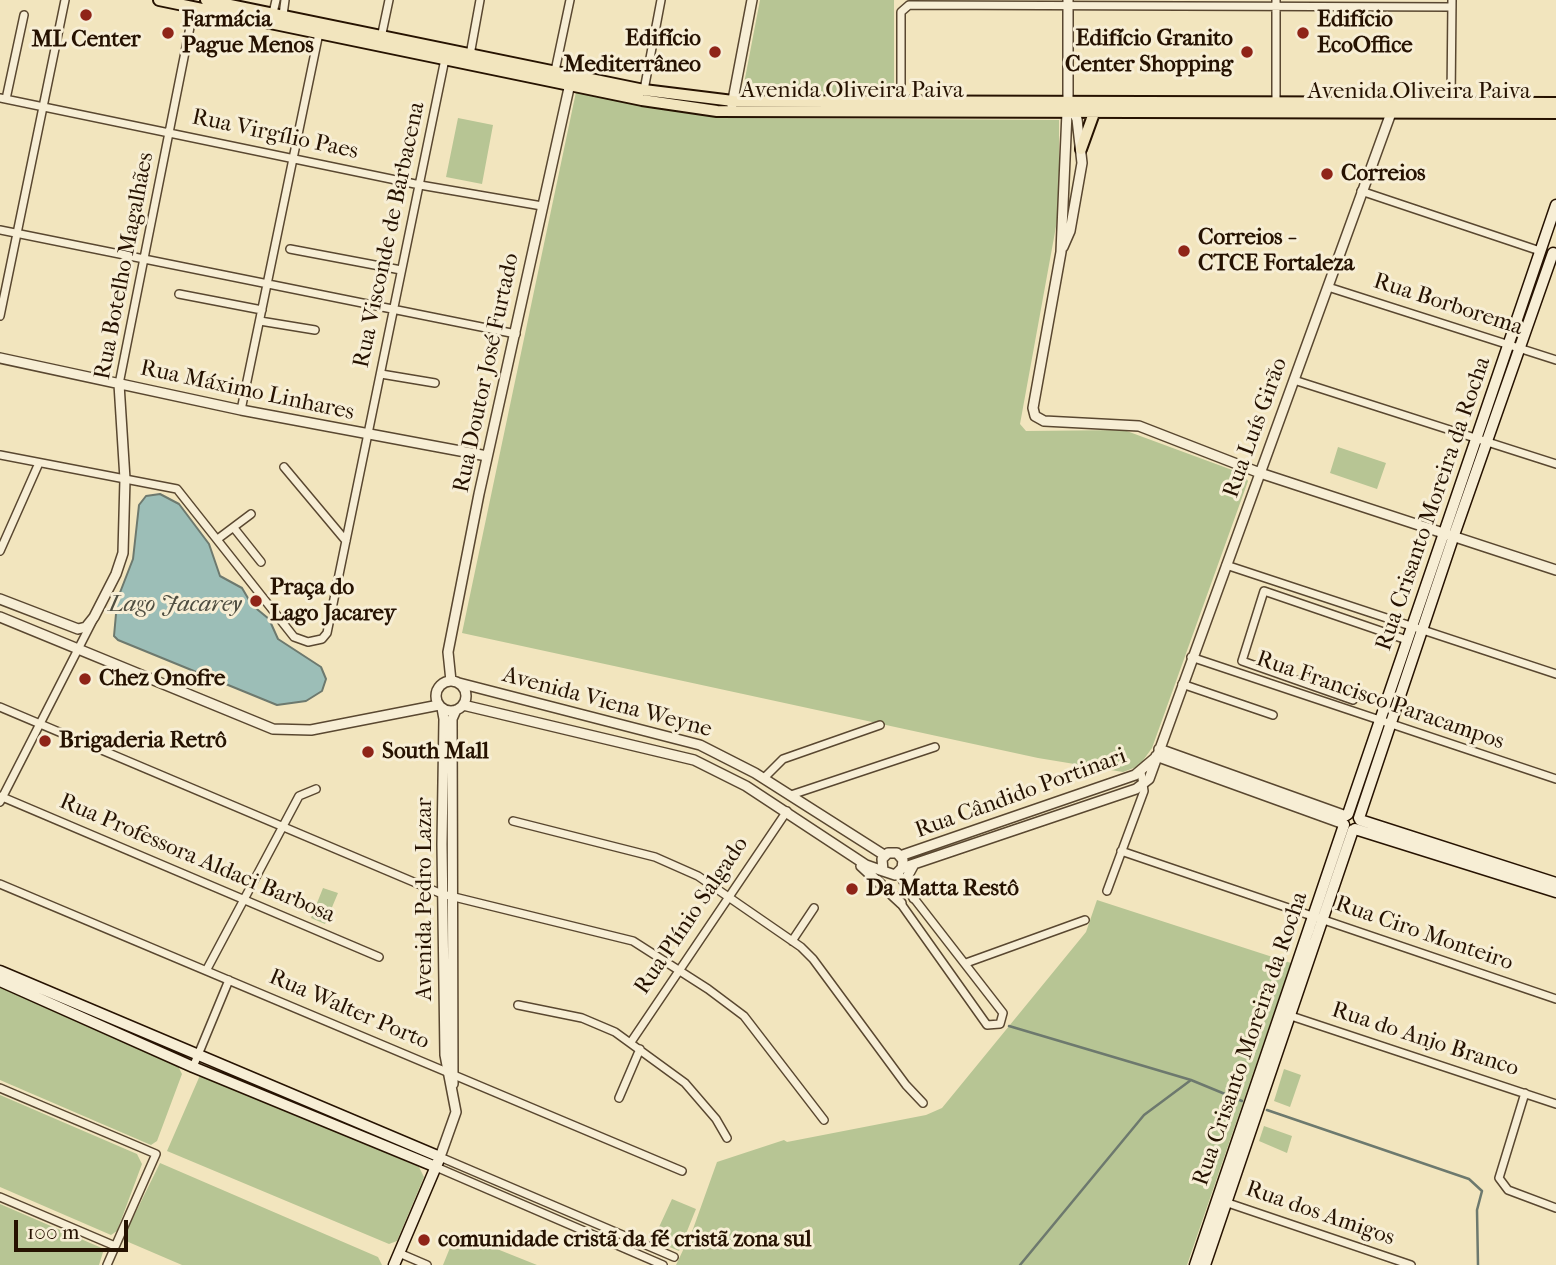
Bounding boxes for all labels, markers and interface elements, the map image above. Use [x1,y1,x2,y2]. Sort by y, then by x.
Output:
place label: Farmácia Pague Menos [182,6,314,60]
place label: Edifício EcoOffice [1317,6,1413,60]
marker: ML Center [78,7,94,23]
marker: Farmácia Pague Menos [160,25,176,41]
place label: Edifício Mediterrâneo [564,25,701,79]
place label: Edifício Granito Center Shopping [1065,25,1233,79]
marker: Edifício EcoOffice [1295,25,1311,41]
place label: ML Center [31,26,141,54]
marker: Edifício Mediterrâneo [707,44,723,60]
marker: Edifício Granito Center Shopping [1239,44,1255,60]
street label: Avenida Oliveira Paiva [740,77,964,105]
street label: Avenida Oliveira Paiva [1307,78,1531,106]
street label: Rua Visconde de Barbacena [348,99,432,371]
street label: Rua Virgílio Paes [189,104,361,166]
street label: Rua Botelho Magalhães [89,150,161,382]
place label: Correios [1341,160,1426,188]
marker: Correios [1319,166,1335,182]
place label: Correios - CTCE Fortaleza [1198,224,1354,278]
marker: Correios - CTCE Fortaleza [1176,243,1192,259]
street label: Rua Doutor José Furtado [448,251,526,495]
street label: Rua Borborema [1370,268,1526,342]
street label: Rua Crisanto Moreira da Rocha [1371,353,1497,655]
street label: Rua Luís Girão [1218,354,1294,502]
street label: Rua Máximo Linhares [137,355,357,427]
place label: Praça do Lago Jacarey [270,574,396,628]
water label: Lago Jacarey [108,591,242,619]
marker: Praça do Lago Jacarey [248,593,264,609]
street label: Rua Francisco Paracampos [1252,646,1508,756]
street label: Avenida Viena Weyne [499,662,715,744]
place label: Chez Onofre [99,665,225,693]
marker: Chez Onofre [77,671,93,687]
place label: Brigaderia Retrô [59,727,227,755]
marker: Brigaderia Retrô [37,733,53,749]
place label: South Mall [382,738,489,766]
street label: Rua Cândido Portinari [912,743,1130,845]
marker: South Mall [360,744,376,760]
street label: Rua Professora Aldaci Barbosa [55,788,339,930]
street label: Avenida Pedro Lazar [411,797,439,1001]
street label: Rua Plínio Salgado [629,832,755,1000]
place label: Da Matta Restô [866,875,1019,903]
marker: Da Matta Restô [844,881,860,897]
street label: Rua Crisanto Moreira da Rocha [1188,888,1314,1190]
street label: Rua Ciro Monteiro [1331,891,1517,977]
street label: Rua Walter Porto [265,964,433,1056]
street label: Rua do Anjo Branco [1328,997,1522,1083]
street label: Rua dos Amigos [1242,1176,1398,1252]
scale bar [18,1206,131,1250]
text: 100 m [27,1220,80,1244]
place label: comunidade cristã da fé cristã zona sul [438,1226,812,1254]
marker: comunidade cristã da fé cristã zona sul [416,1232,432,1248]

